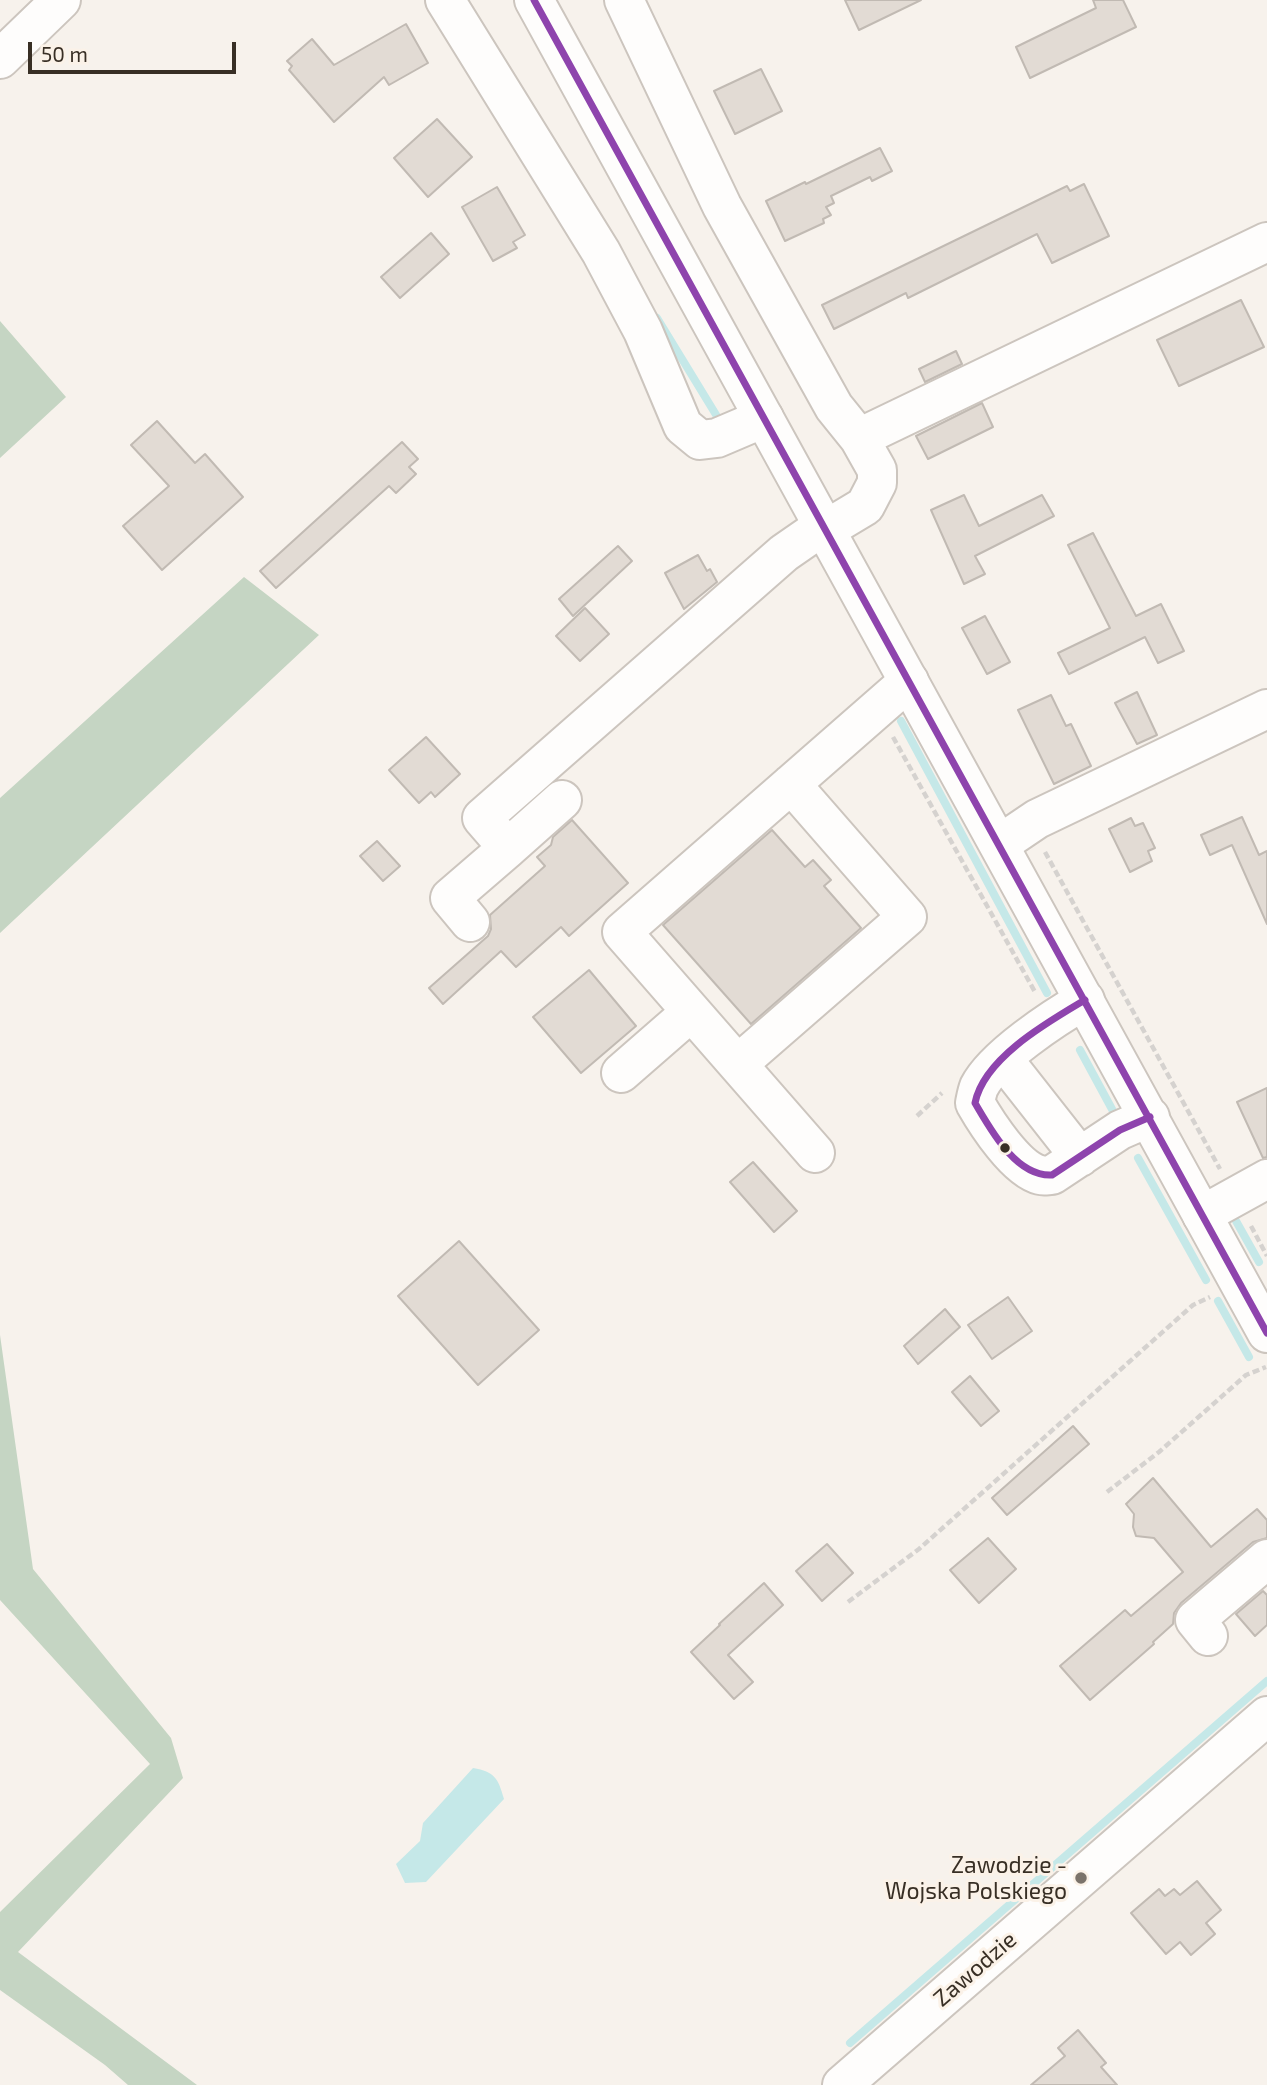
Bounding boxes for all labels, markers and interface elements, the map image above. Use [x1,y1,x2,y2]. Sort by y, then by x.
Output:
scale bar [32,28,240,72]
text: 50 m [41,41,88,66]
unlabelled marker [998,1141,1012,1155]
place label: Zawodzie - Wojska Polskiego [885,1851,1067,1905]
marker: Zawodzie - Wojska Polskiego [1073,1870,1089,1886]
street label: Zawodzie [928,1926,1022,2012]

